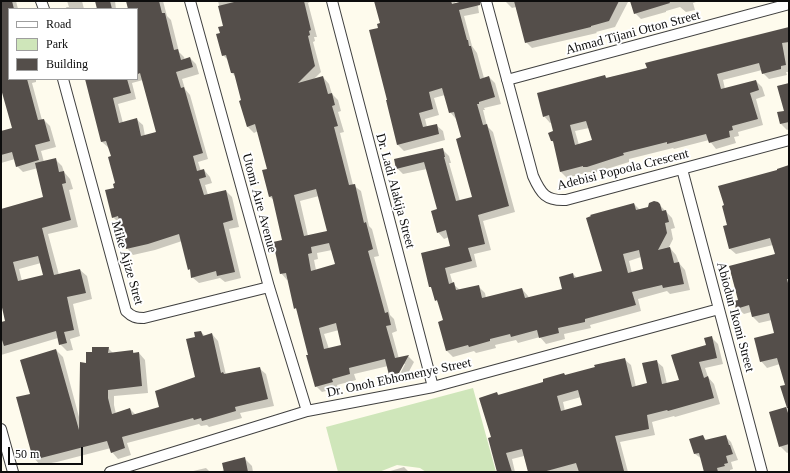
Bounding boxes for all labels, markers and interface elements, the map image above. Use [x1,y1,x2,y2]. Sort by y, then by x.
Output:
legend [8,8,138,80]
street label: Ahmad Tijani Otton Street [564,8,702,58]
text: Road [46,17,71,31]
text: Park [46,37,68,51]
text: Building [46,57,88,71]
street label: Dr. Ladi Alakija Street [372,132,418,250]
street label: Adebisi Popoola Crescent [556,146,690,194]
street label: Utomi Aire Avenue [238,152,280,254]
street label: Mike Ajize Stret [108,219,146,307]
street label: Abiodun Ikomi Street [713,260,757,374]
street label: Dr. Onoh Ebhomenye Street [325,355,473,401]
scale bar [10,439,85,465]
text: 50 m [15,447,39,461]

